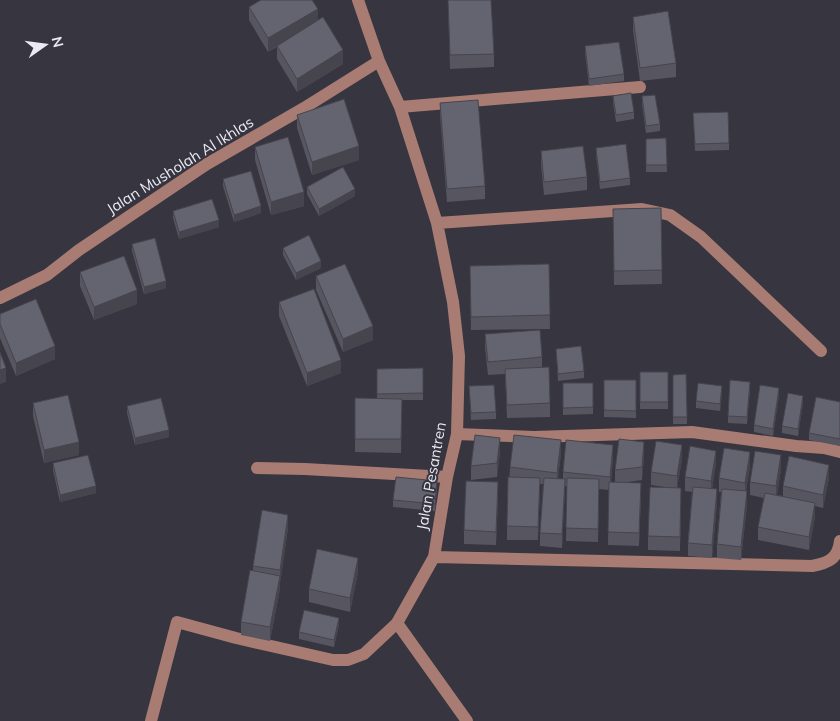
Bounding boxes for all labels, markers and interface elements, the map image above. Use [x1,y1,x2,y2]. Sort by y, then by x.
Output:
north arrow [20,20,70,70]
text: N [48,35,68,49]
street label: Jalan Musholah Al Ikhlas [103,112,257,218]
street label: Jalan Pesantren [412,420,450,532]

